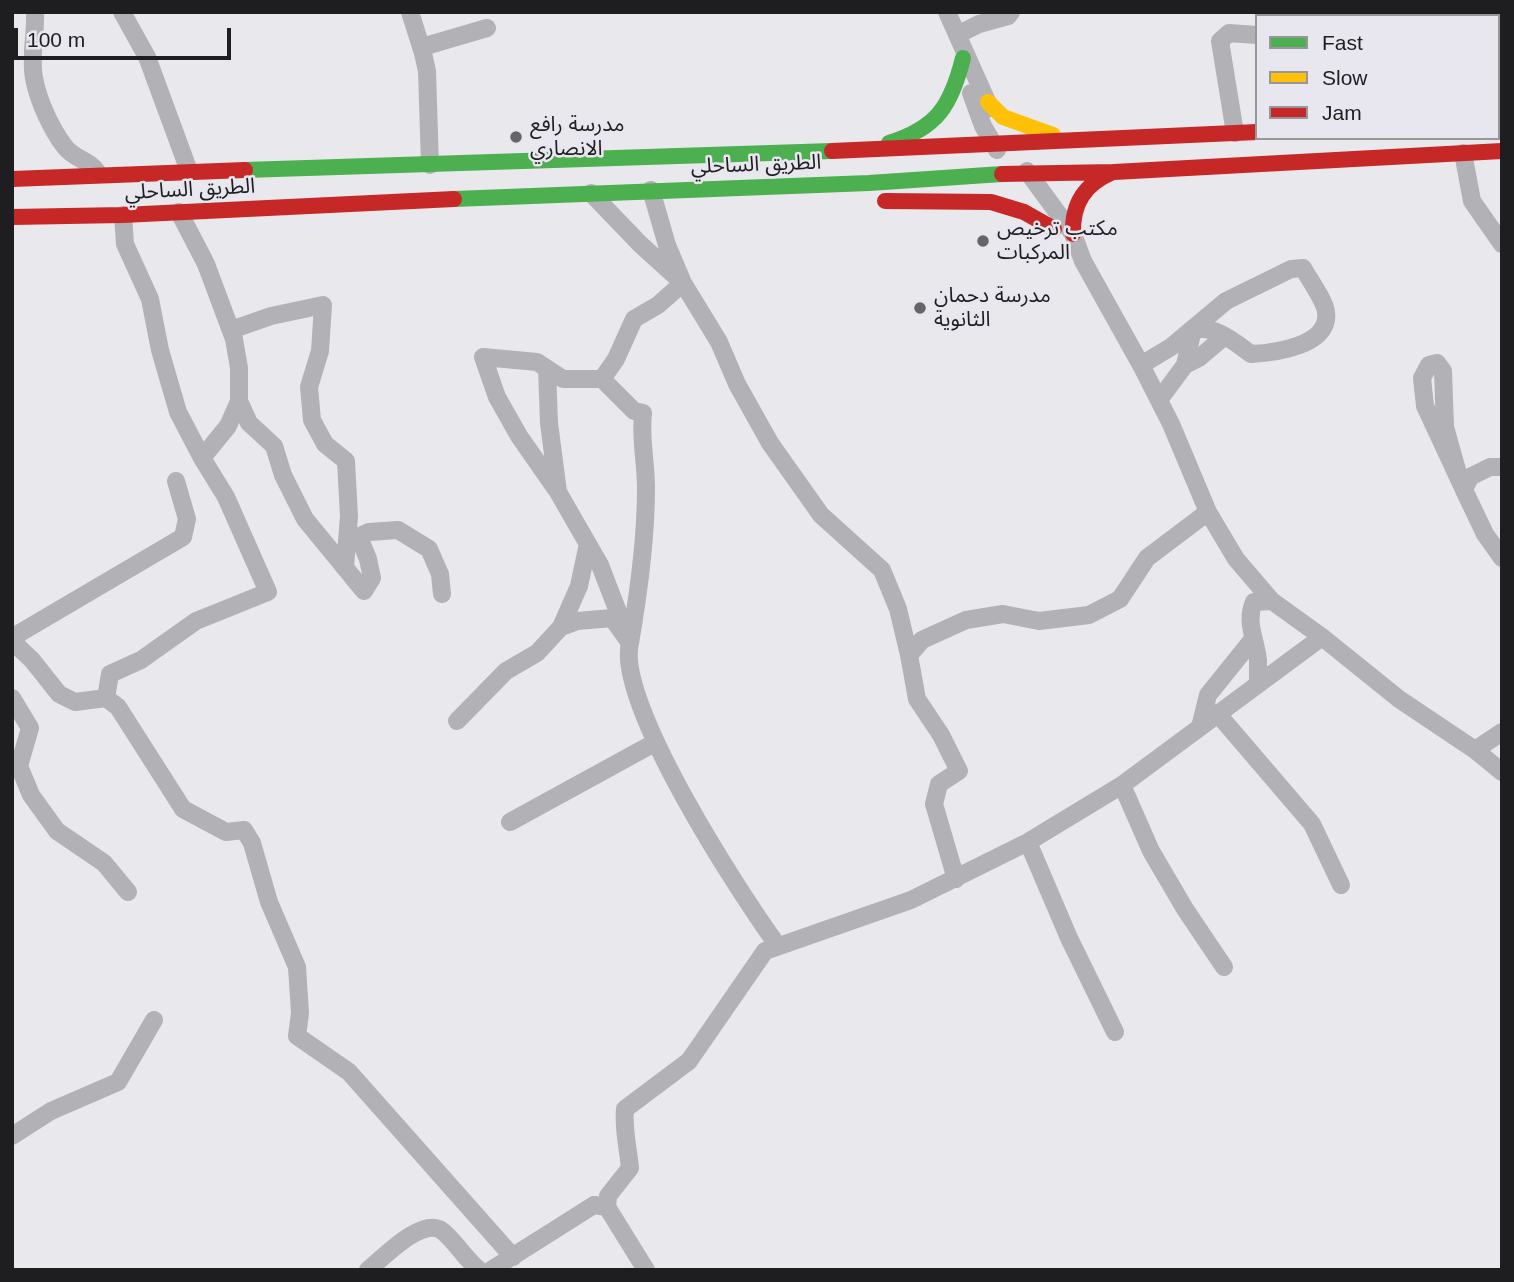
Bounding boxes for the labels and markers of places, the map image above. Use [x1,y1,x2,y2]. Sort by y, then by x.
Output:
place label: مدرسة رافع الانصاري [530,112,624,162]
marker: مدرسة رافع الانصاري [508,129,524,145]
place label: مكتب ترخيص المركبات [997,216,1118,266]
marker: مكتب ترخيص المركبات [975,233,991,249]
place label: مدرسة دحمان الثانوية [934,283,1051,333]
marker: مدرسة دحمان الثانوية [912,300,928,316]

